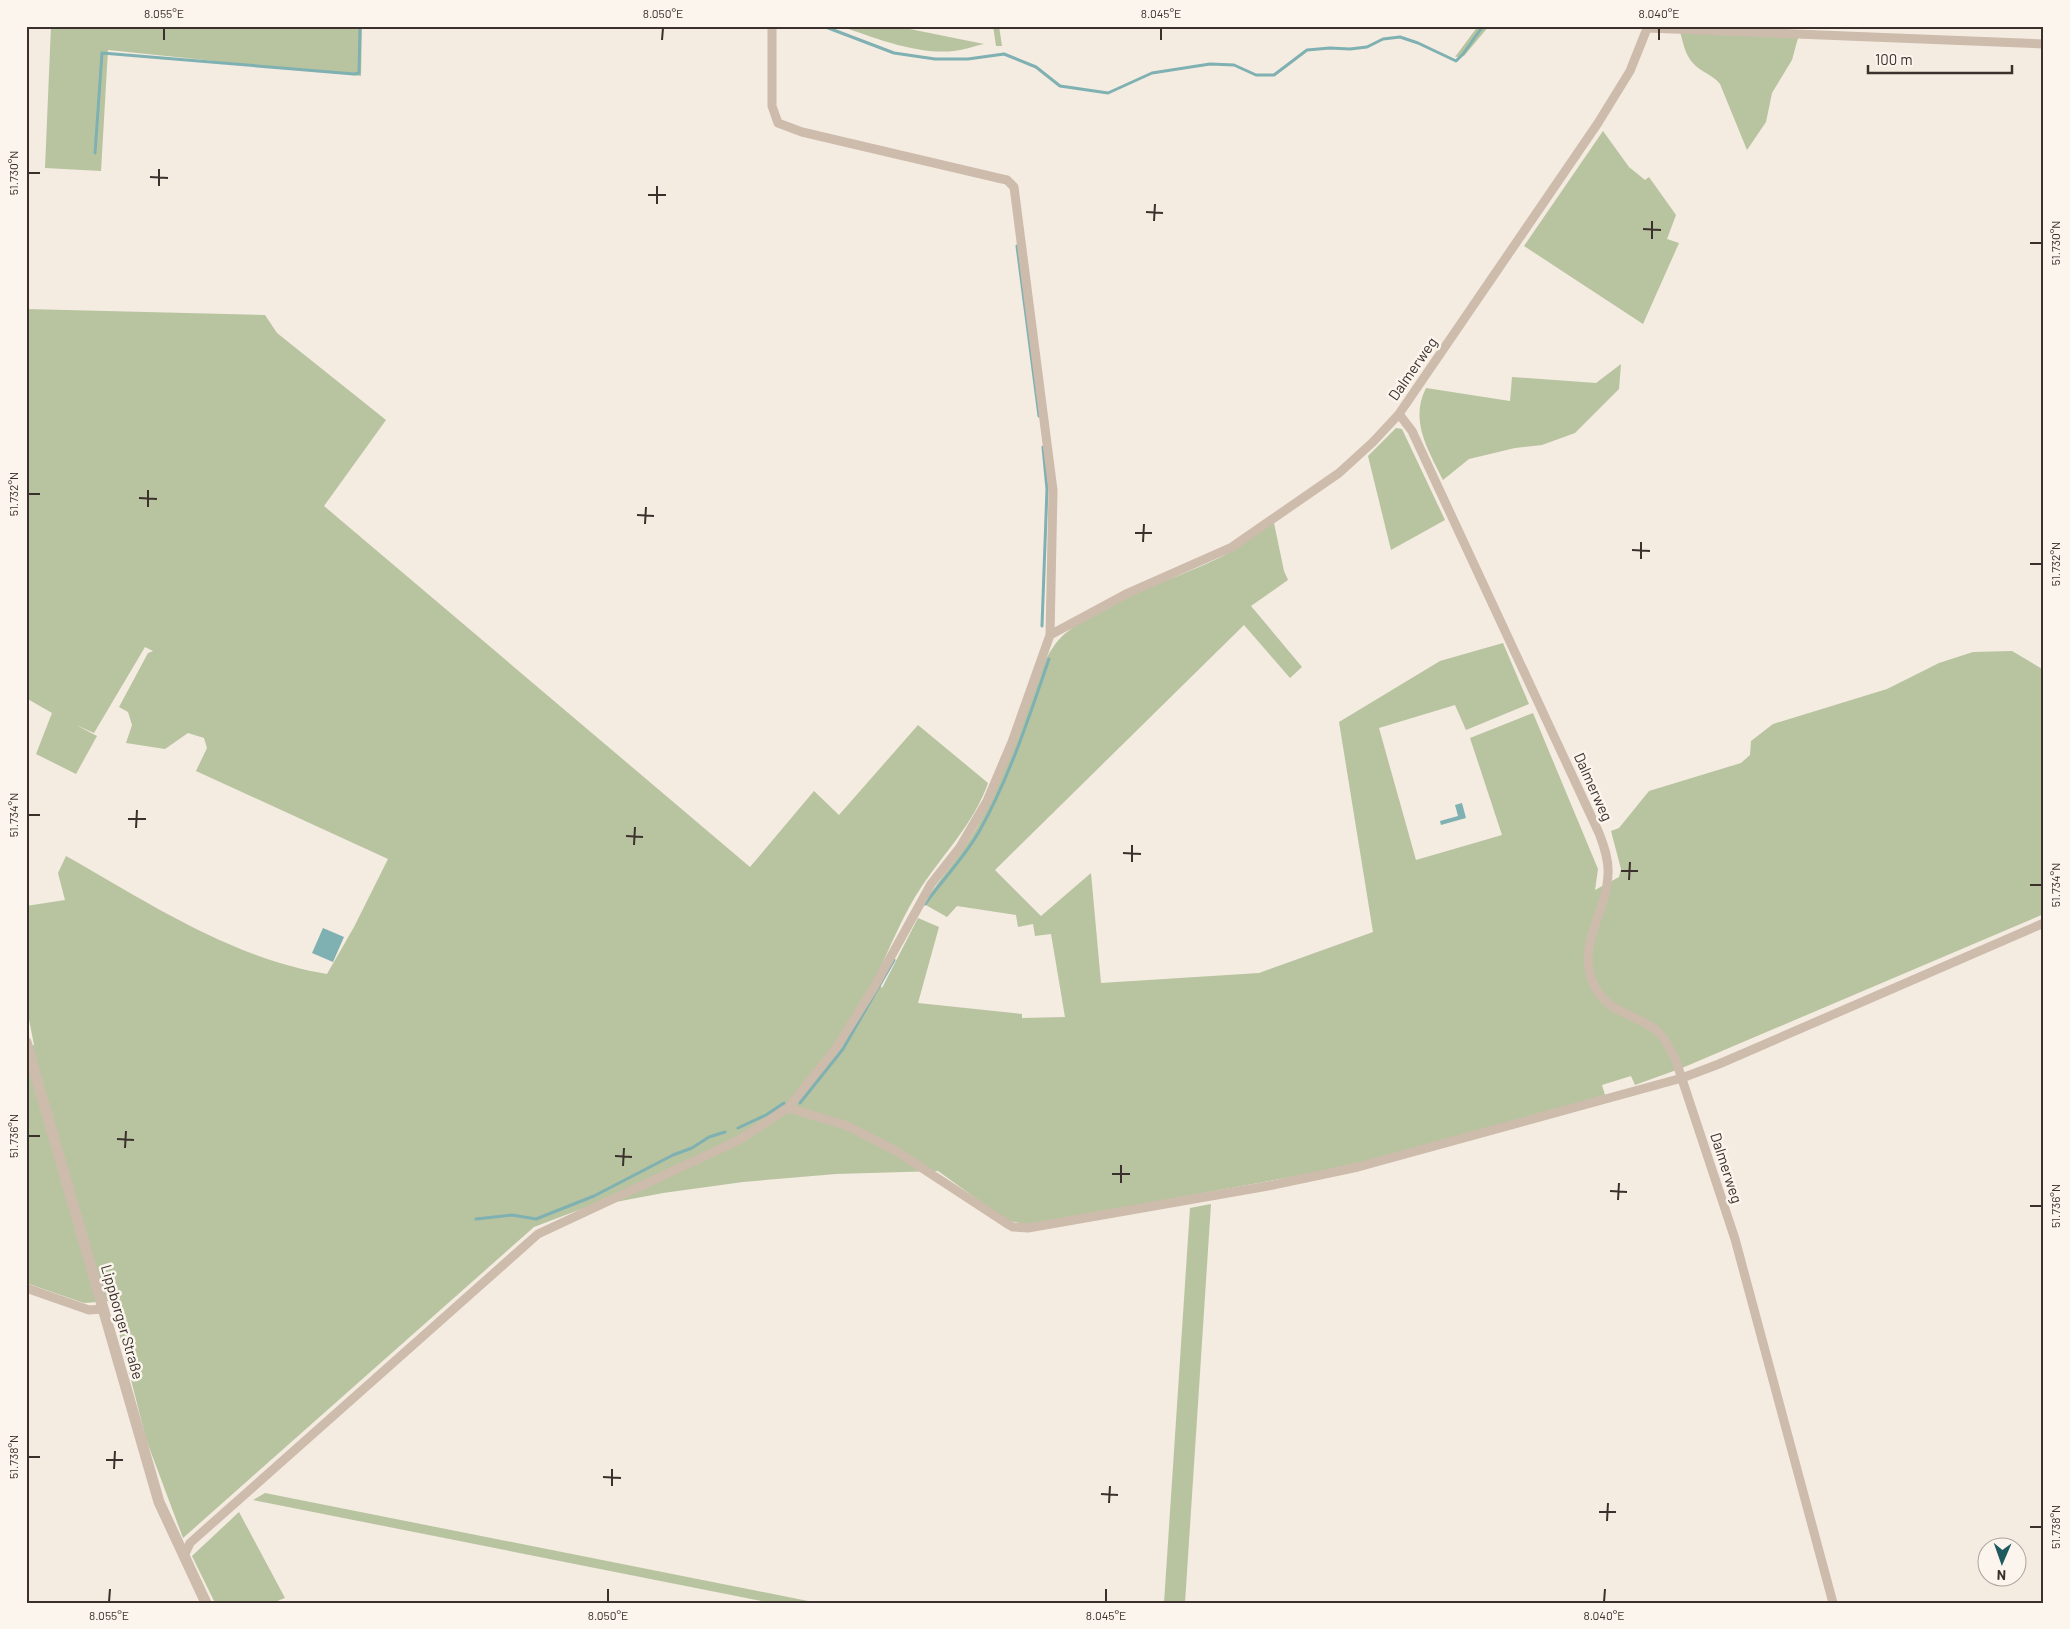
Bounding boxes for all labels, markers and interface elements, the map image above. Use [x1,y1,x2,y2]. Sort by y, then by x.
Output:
text: 8.055°E [144,6,184,20]
text: 8.050°E [643,6,683,20]
text: 8.045°E [1141,6,1181,20]
text: 8.040°E [1638,6,1680,20]
scale bar [1868,42,2011,74]
text: 100 m [1875,50,1913,68]
text: 51.730°N [6,151,20,195]
text: 51.730°N [2048,221,2062,265]
street label: Dalmerweg [1384,333,1441,404]
text: 51.732°N [6,472,20,516]
text: 51.732°N [2048,542,2062,586]
street label: Dalmerweg [1571,750,1617,824]
text: 51.734°N [6,793,20,837]
text: 51.734°N [2048,863,2062,907]
text: 51.736°N [6,1114,20,1158]
street label: Dalmerweg [1707,1130,1747,1205]
text: 51.736°N [2048,1184,2062,1228]
street label: Lippborger Straße [98,1262,148,1381]
text: 51.738°N [6,1435,20,1479]
text: 51.738°N [2048,1505,2062,1549]
north arrow [1978,1536,2028,1586]
text: N [1997,1567,2006,1584]
text: 8.055°E [89,1608,129,1622]
text: 8.050°E [588,1608,628,1622]
text: 8.045°E [1086,1608,1126,1622]
text: 8.040°E [1583,1608,1625,1622]

